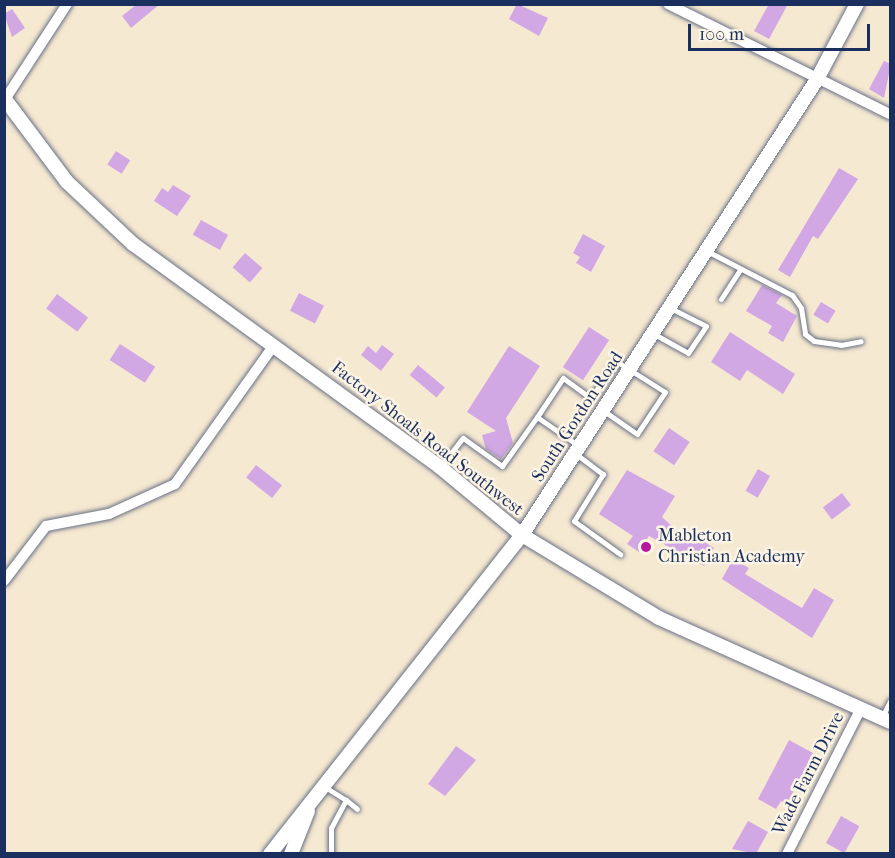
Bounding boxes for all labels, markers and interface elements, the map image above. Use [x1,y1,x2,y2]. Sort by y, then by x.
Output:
scale bar [691,12,872,50]
text: 100 m [699,24,744,45]
street label: South Gordon Road [528,348,628,486]
street label: Factory Shoals Road Southwest [327,357,527,521]
place label: Mableton Christian Academy [658,526,805,568]
marker: Mableton Christian Academy [639,540,653,554]
street label: Wade Farm Drive [769,709,849,839]

